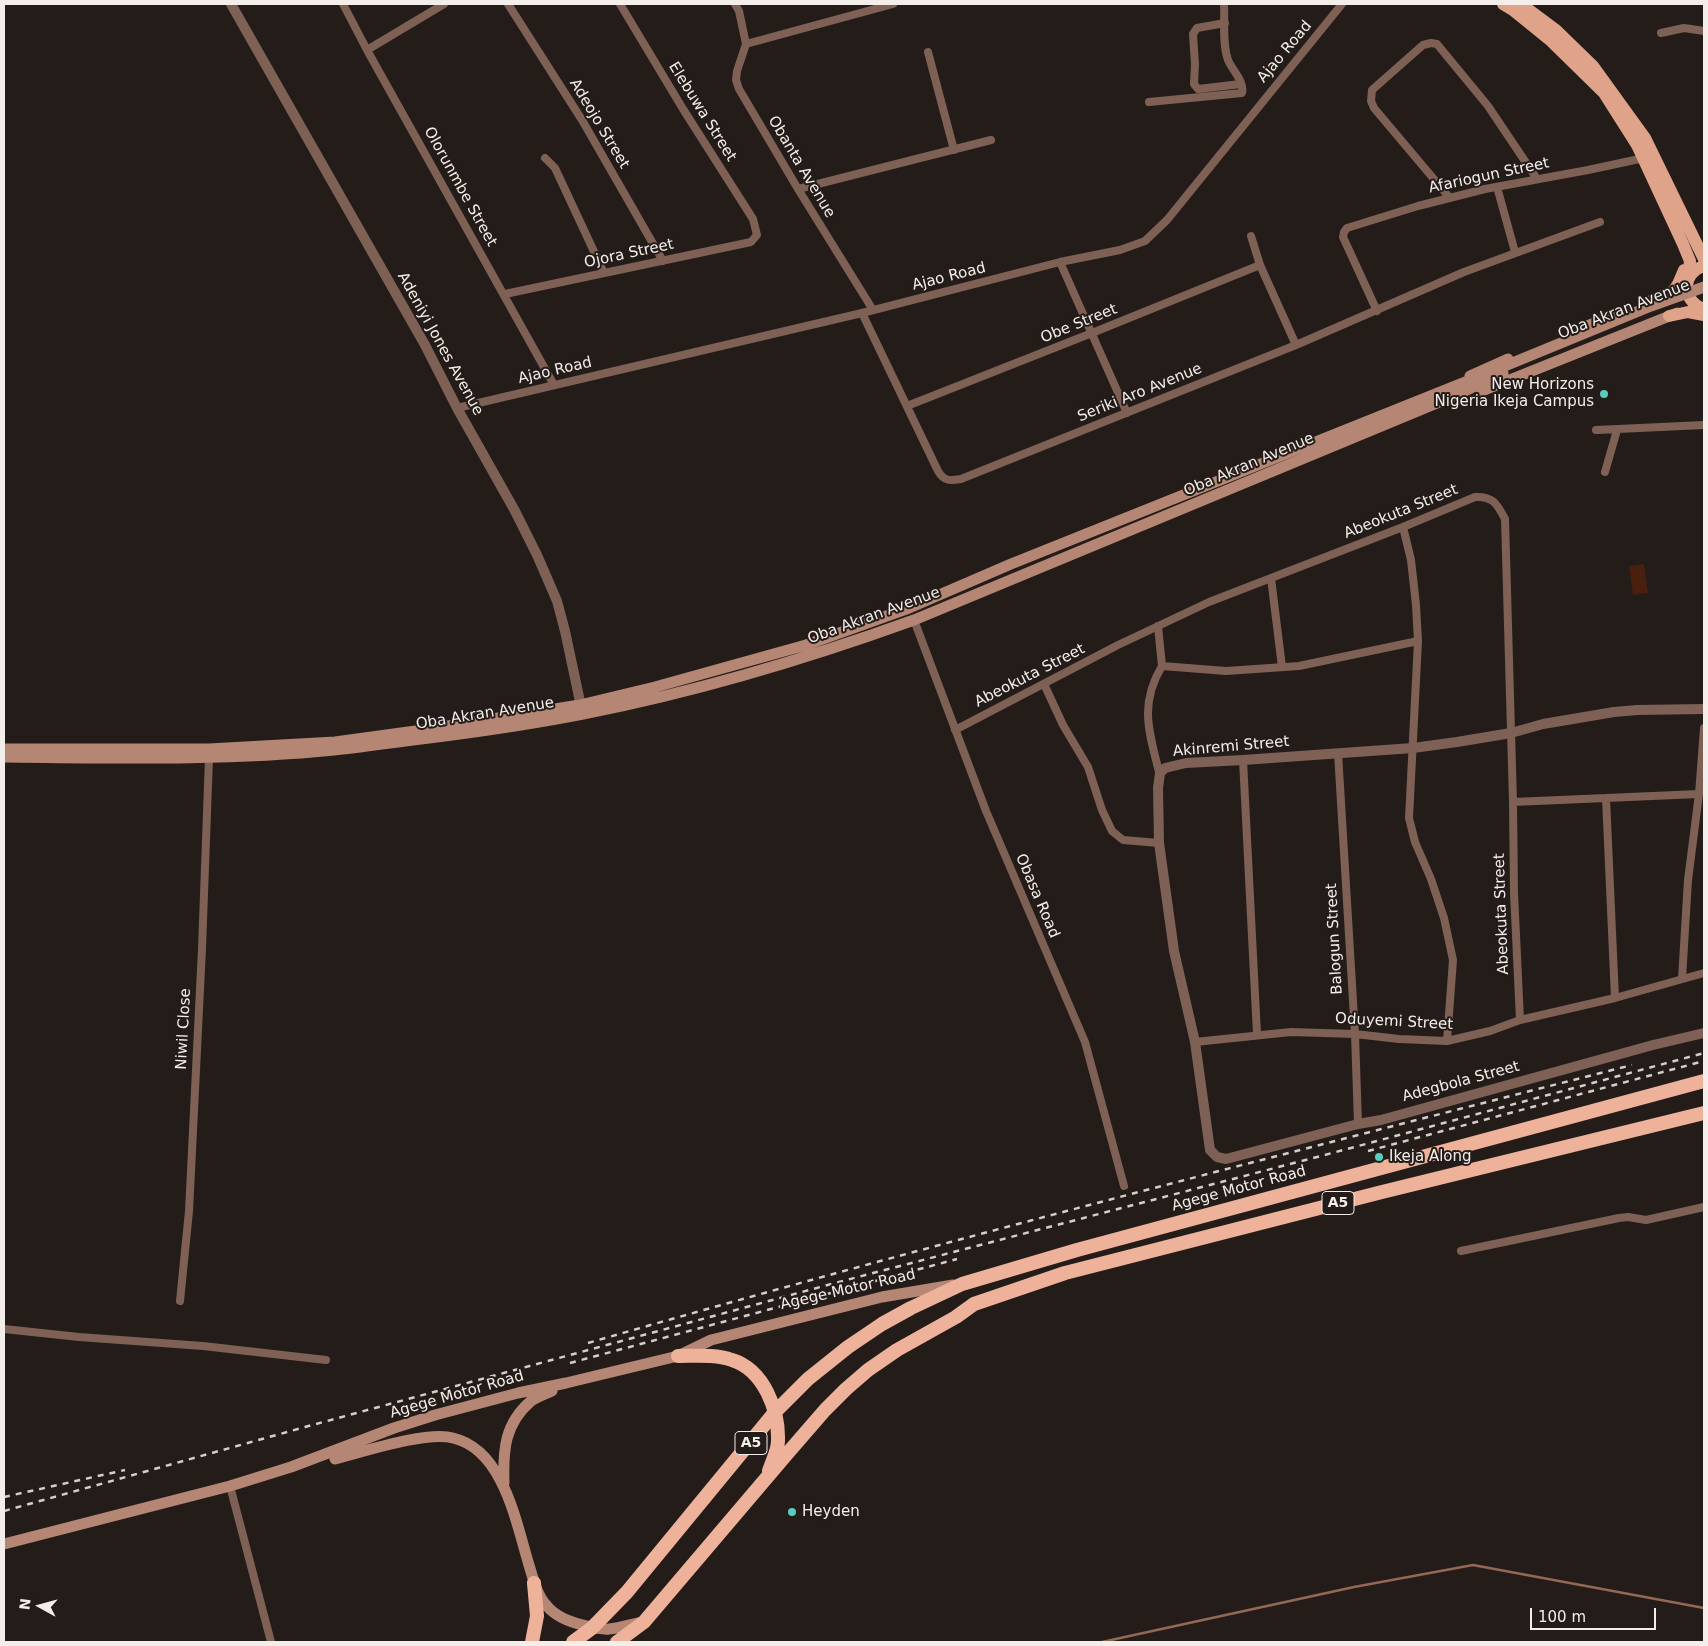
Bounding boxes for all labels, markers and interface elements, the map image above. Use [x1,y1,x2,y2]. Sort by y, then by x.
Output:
street label: Ajao Road [1254,17,1316,87]
street label: Elebuwa Street [664,59,740,165]
street label: Adeojo Street [565,76,633,172]
street label: Obanta Avenue [764,113,838,221]
street label: Olorunmbe Street [420,124,500,250]
street label: Afariogun Street [1427,154,1551,198]
street label: Ojora Street [583,236,675,272]
street label: Ajao Road [910,259,988,295]
street label: Adeniyi Jones Avenue [393,269,487,419]
street label: Oba Akran Avenue [1556,277,1692,343]
street label: Obe Street [1038,301,1120,347]
street label: Ajao Road [516,354,594,388]
street label: Seriki Aro Avenue [1075,360,1205,426]
place label: New Horizons Nigeria Ikeja Campus [1435,376,1594,411]
marker: New Horizons Nigeria Ikeja Campus [1598,388,1610,400]
street label: Oba Akran Avenue [1181,429,1317,501]
street label: Abeokuta Street [1341,481,1461,543]
street label: Oba Akran Avenue [805,584,943,648]
street label: Abeokuta Street [972,640,1088,712]
street label: Oba Akran Avenue [415,694,555,734]
street label: Akinremi Street [1172,733,1290,761]
street label: Obasa Road [1011,851,1063,941]
street label: Abeokuta Street [1491,853,1513,975]
street label: Balogun Street [1323,883,1347,995]
street label: Niwil Close [173,988,195,1070]
street label: Oduyemi Street [1335,1010,1453,1034]
street label: Adegbola Street [1400,1058,1522,1106]
place label: Ikeja Along [1389,1148,1472,1166]
marker: Ikeja Along [1373,1151,1385,1163]
street label: Agege Motor Road [1170,1162,1308,1216]
road number: A5 [1322,1192,1354,1214]
street label: Agege Motor Road [779,1266,917,1314]
street label: Agege Motor Road [388,1367,526,1423]
road number: A5 [735,1432,767,1455]
place label: Heyden [802,1503,860,1521]
marker: Heyden [786,1506,798,1518]
north arrow [15,1581,65,1631]
text: N [16,1597,34,1611]
scale bar [1533,1598,1659,1630]
text: 100 m [1538,1608,1586,1626]

